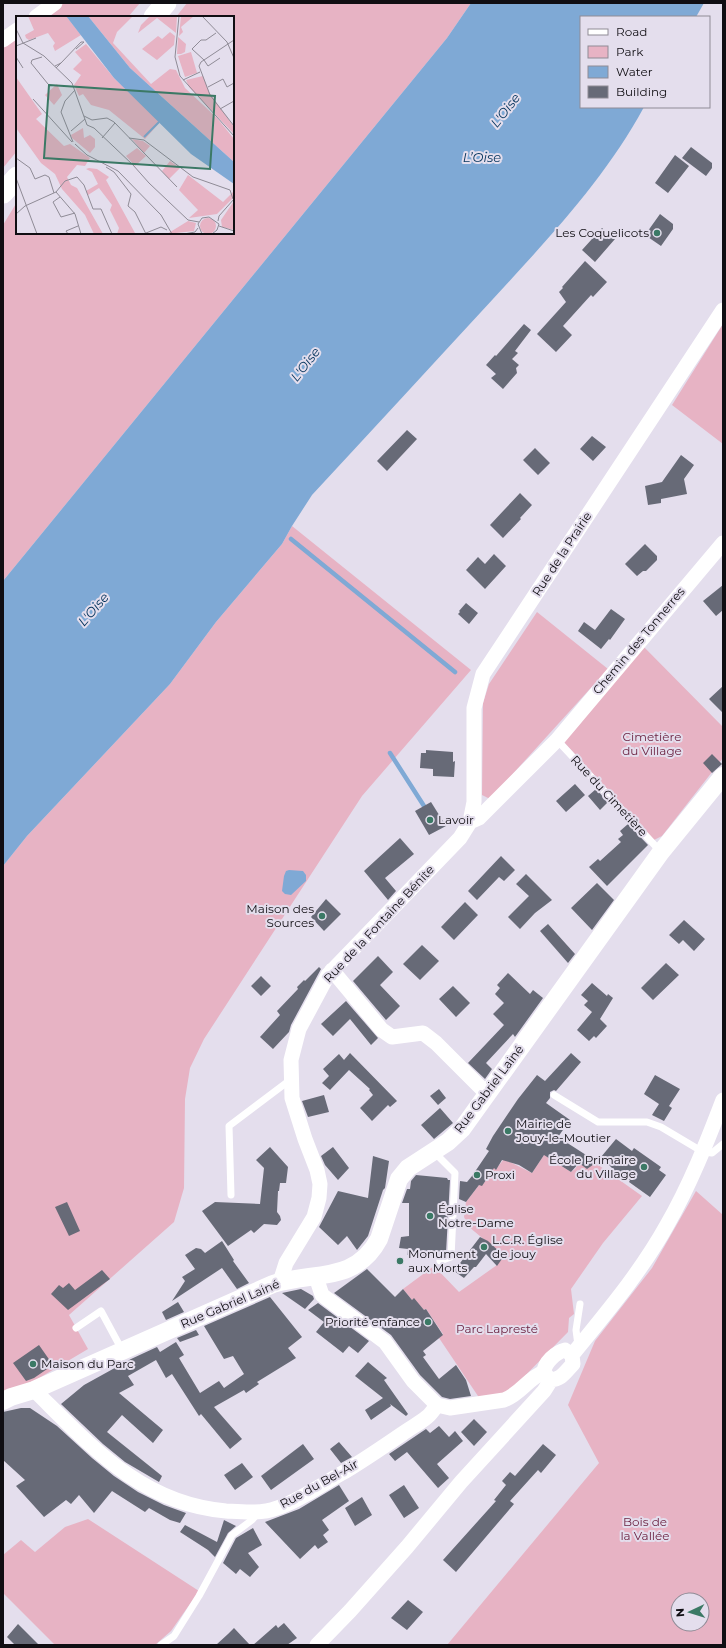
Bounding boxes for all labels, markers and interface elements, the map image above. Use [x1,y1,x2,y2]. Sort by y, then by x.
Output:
inset map [16,16,234,234]
legend [580,16,710,108]
text: Road [616,24,647,39]
text: Park [616,44,644,59]
text: Water [616,64,653,79]
text: Building [616,84,667,99]
water label: L'Oise [487,90,523,130]
water label: L’Oise [463,149,501,165]
place label: Les Coquelicots [555,225,649,240]
marker: Les Coquelicots [652,228,662,238]
water label: L'Oise [287,344,323,384]
street label: Rue de la Prairie [529,509,594,599]
street label: Chemin des Tonnerres [589,584,688,697]
water label: L'Oise [74,589,112,629]
park label: Cimetière du Village [622,729,682,758]
street label: Rue du Cimetière [568,752,651,839]
place label: Lavoir [438,812,474,827]
marker: Lavoir [425,815,435,825]
street label: Rue de la Fontaine Bénite [320,862,437,985]
place label: Maison des Sources [246,901,314,930]
marker: Maison des Sources [317,911,327,921]
street label: Rue Gabriel Lainé [451,1042,526,1136]
place label: Mairie de Jouy-le-Moutier [515,1116,611,1145]
marker: Mairie de Jouy-le-Moutier [503,1126,513,1136]
place label: École Primaire du Village [549,1152,636,1181]
marker: École Primaire du Village [639,1162,649,1172]
place label: Proxi [485,1167,515,1182]
marker: Proxi [472,1170,482,1180]
place label: Église Notre-Dame [438,1201,514,1230]
marker: Église Notre-Dame [425,1211,435,1221]
place label: L.C.R. Église de jouy [492,1232,563,1261]
marker: L.C.R. Église de jouy [479,1242,489,1252]
place label: Monument aux Morts [408,1246,476,1275]
marker: Monument aux Morts [395,1256,405,1266]
street label: Rue Gabriel Lainé [178,1276,281,1331]
place label: Priorité enfance [325,1314,420,1329]
marker: Priorité enfance [423,1317,433,1327]
park label: Parc Lapresté [456,1321,538,1336]
place label: Maison du Parc [41,1356,134,1371]
marker: Maison du Parc [28,1359,38,1369]
street label: Rue du Bel-Air [277,1456,361,1511]
park label: Bois de la Vallée [620,1514,670,1543]
north arrow [670,1592,710,1632]
text: N [673,1608,687,1618]

